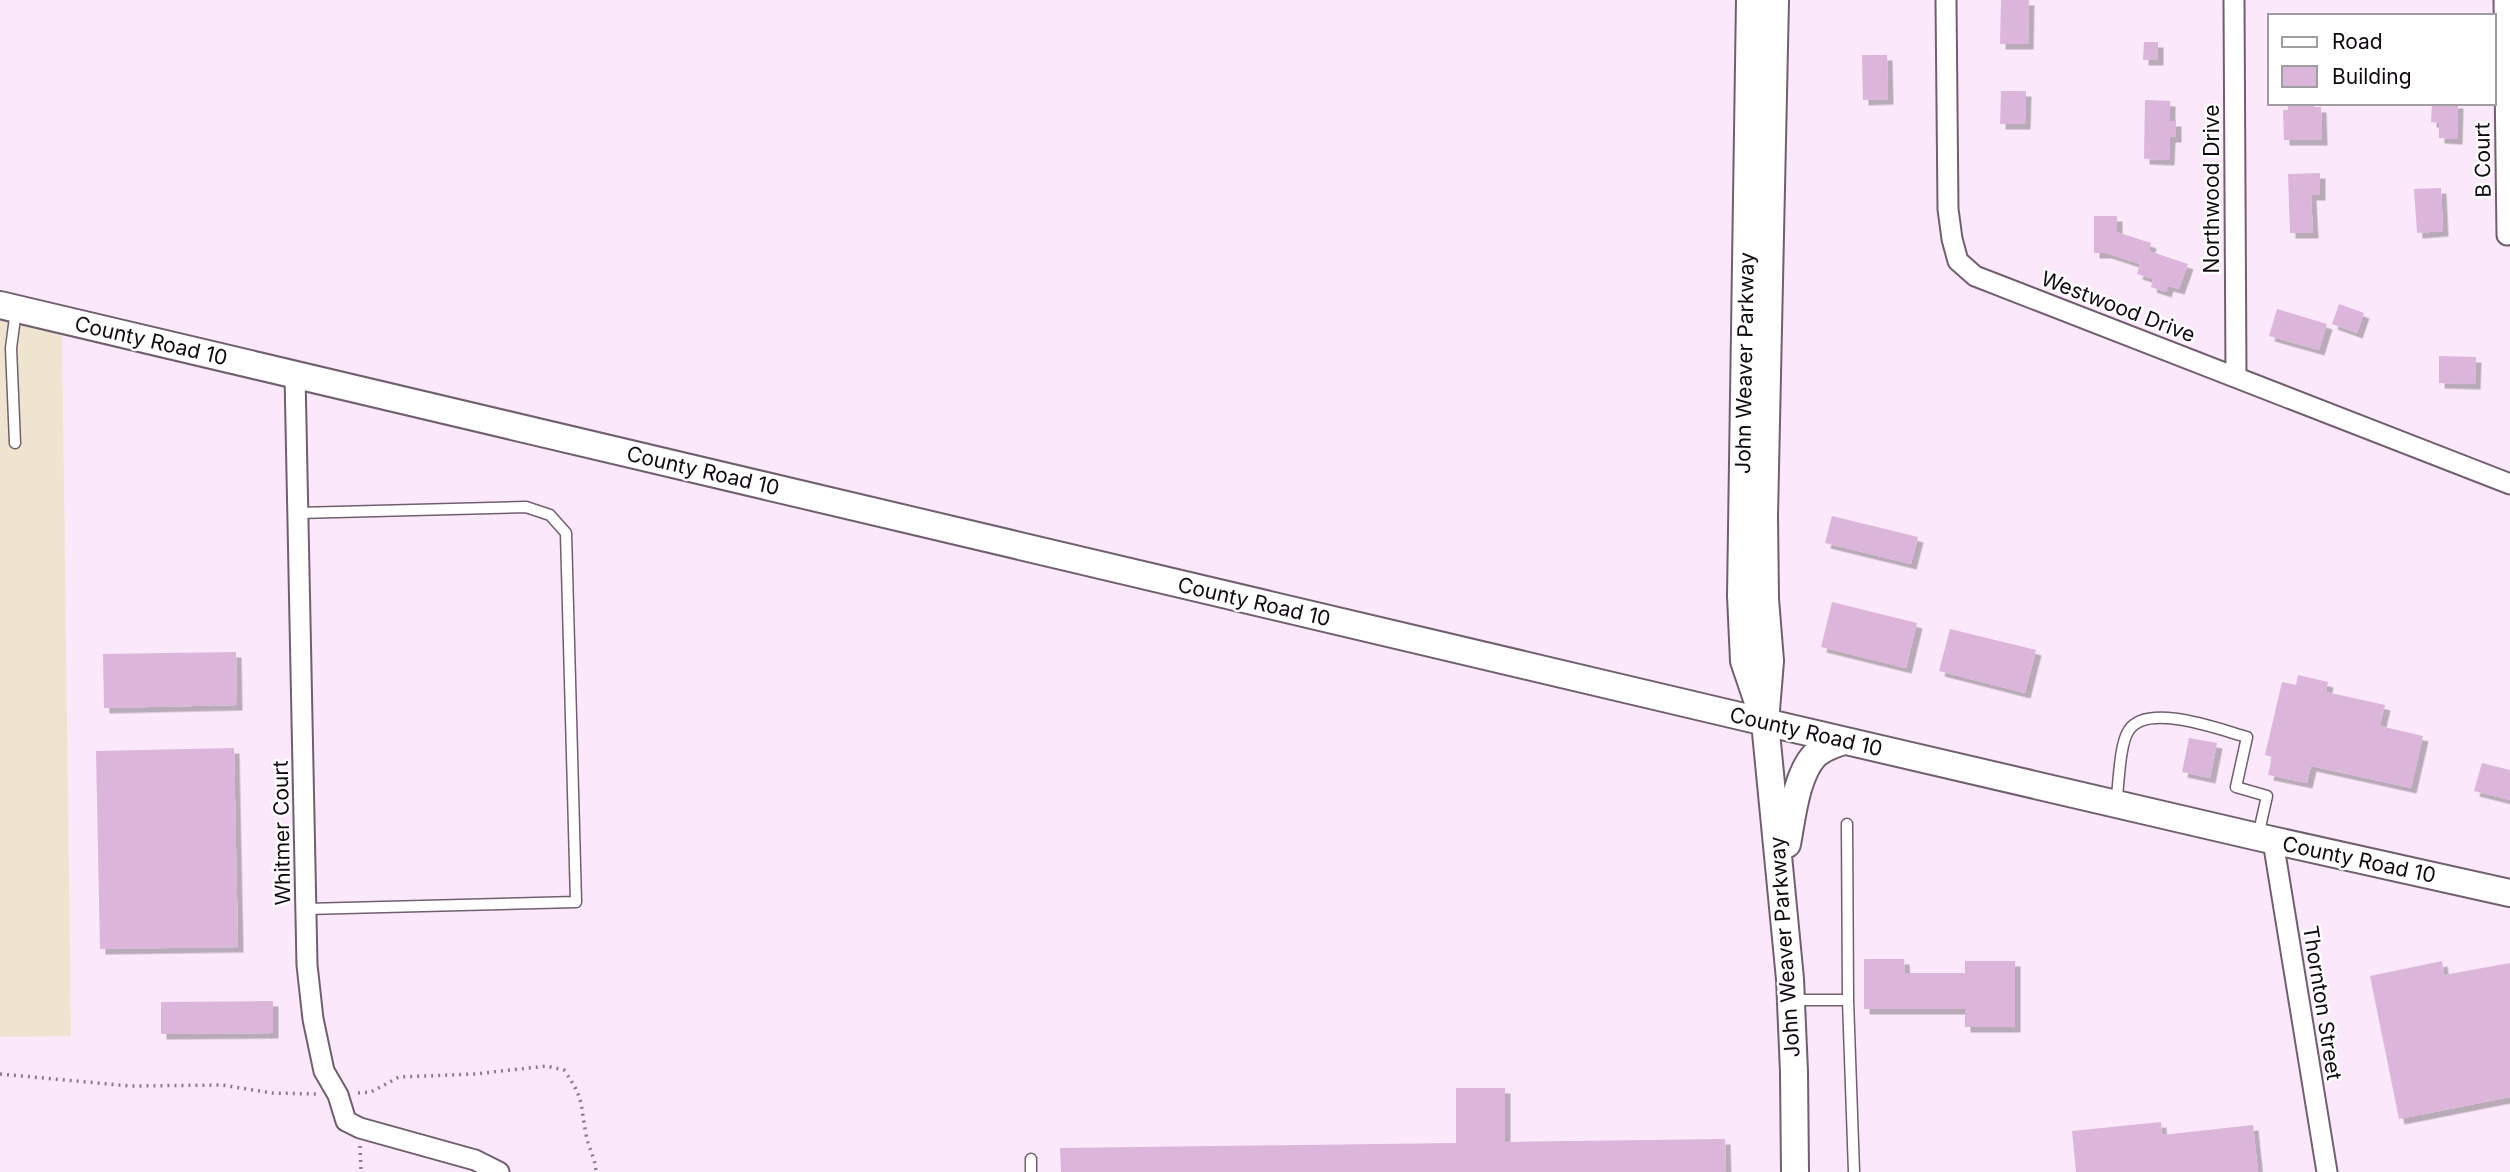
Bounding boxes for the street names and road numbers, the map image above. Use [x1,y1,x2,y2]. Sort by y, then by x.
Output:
street label: Northwood Drive [2199,105,2224,273]
street label: B Court [2469,122,2496,198]
street label: John Weaver Parkway [1730,252,1759,474]
street label: Westwood Drive [2038,266,2199,347]
street label: County Road 10 [72,311,230,370]
street label: County Road 10 [624,441,782,500]
street label: County Road 10 [1175,572,1333,631]
street label: County Road 10 [1727,702,1885,761]
street label: Whitmer Court [268,760,295,906]
street label: County Road 10 [2280,831,2438,888]
street label: John Weaver Parkway [1764,835,1805,1059]
street label: Thornton Street [2298,924,2347,1082]

